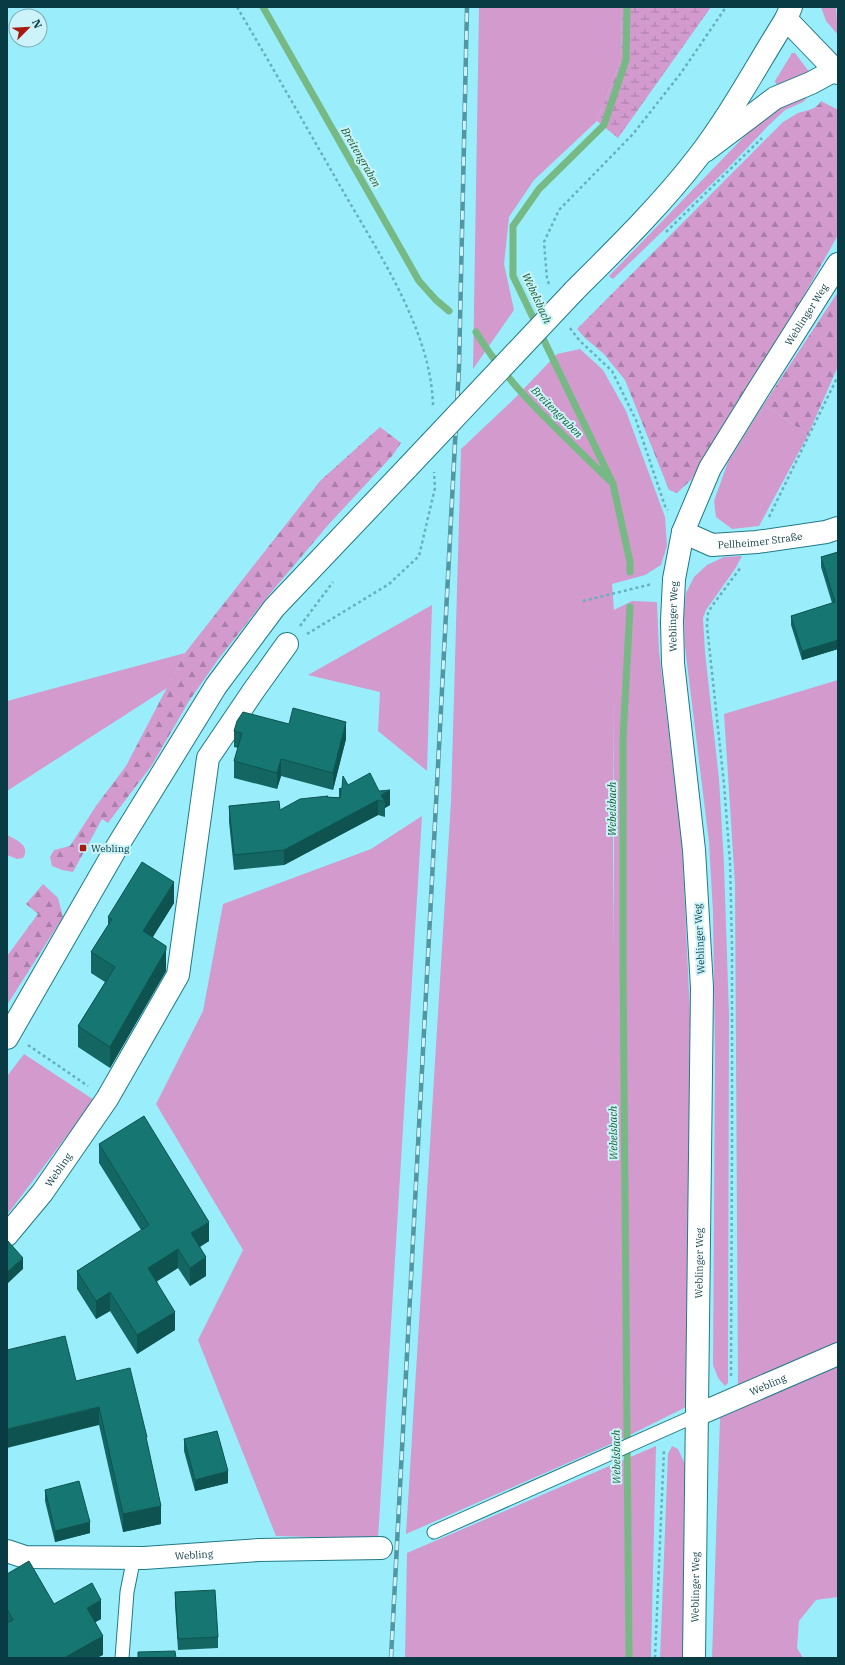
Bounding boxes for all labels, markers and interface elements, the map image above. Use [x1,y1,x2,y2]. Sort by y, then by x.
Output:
north arrow [8,8,48,48]
text: N [29,17,45,31]
water label: Breitengraben [338,124,384,190]
water label: Webelsbach [519,270,555,326]
street label: Weblinger Weg [782,281,831,348]
water label: Breitengraben [528,383,586,441]
street label: Pellheimer Straße [717,530,803,552]
street label: Weblinger Weg [666,580,681,652]
water label: Webelsbach [605,782,619,836]
place label: Webling [91,842,130,855]
marker: Webling [78,843,88,853]
street label: Weblinger Weg [691,903,708,975]
water label: Webelsbach [606,1106,620,1160]
street label: Webling [42,1150,75,1190]
street label: Weblinger Weg [692,1227,706,1298]
street label: Webling [748,1371,789,1399]
water label: Webelsbach [609,1430,623,1484]
street label: Webling [174,1547,214,1563]
street label: Weblinger Weg [688,1551,702,1622]

